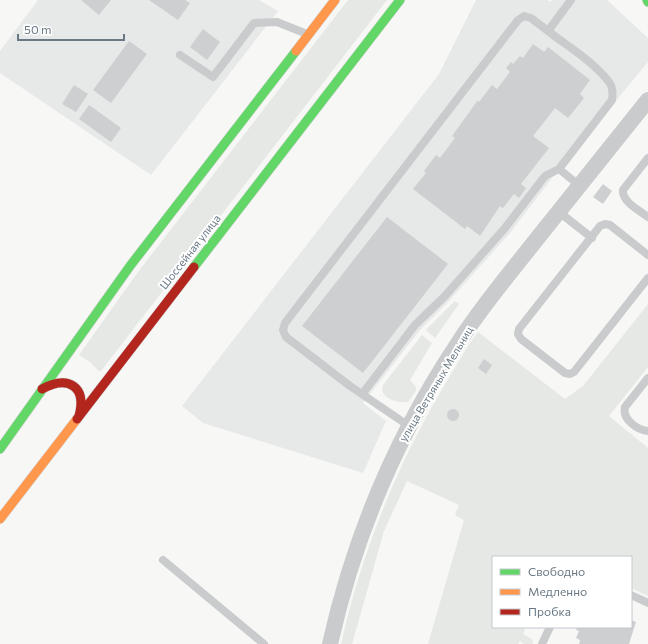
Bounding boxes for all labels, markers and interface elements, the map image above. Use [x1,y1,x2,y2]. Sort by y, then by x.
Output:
scale bar [18,16,124,42]
text: 50 m [24,22,52,36]
street label: Шоссейная улица [156,212,223,292]
street label: улица Ветряных Мельниц [396,323,475,444]
legend [492,556,632,628]
text: Свободно [528,564,585,578]
text: Медленно [528,584,587,598]
text: Пробка [528,604,571,618]

